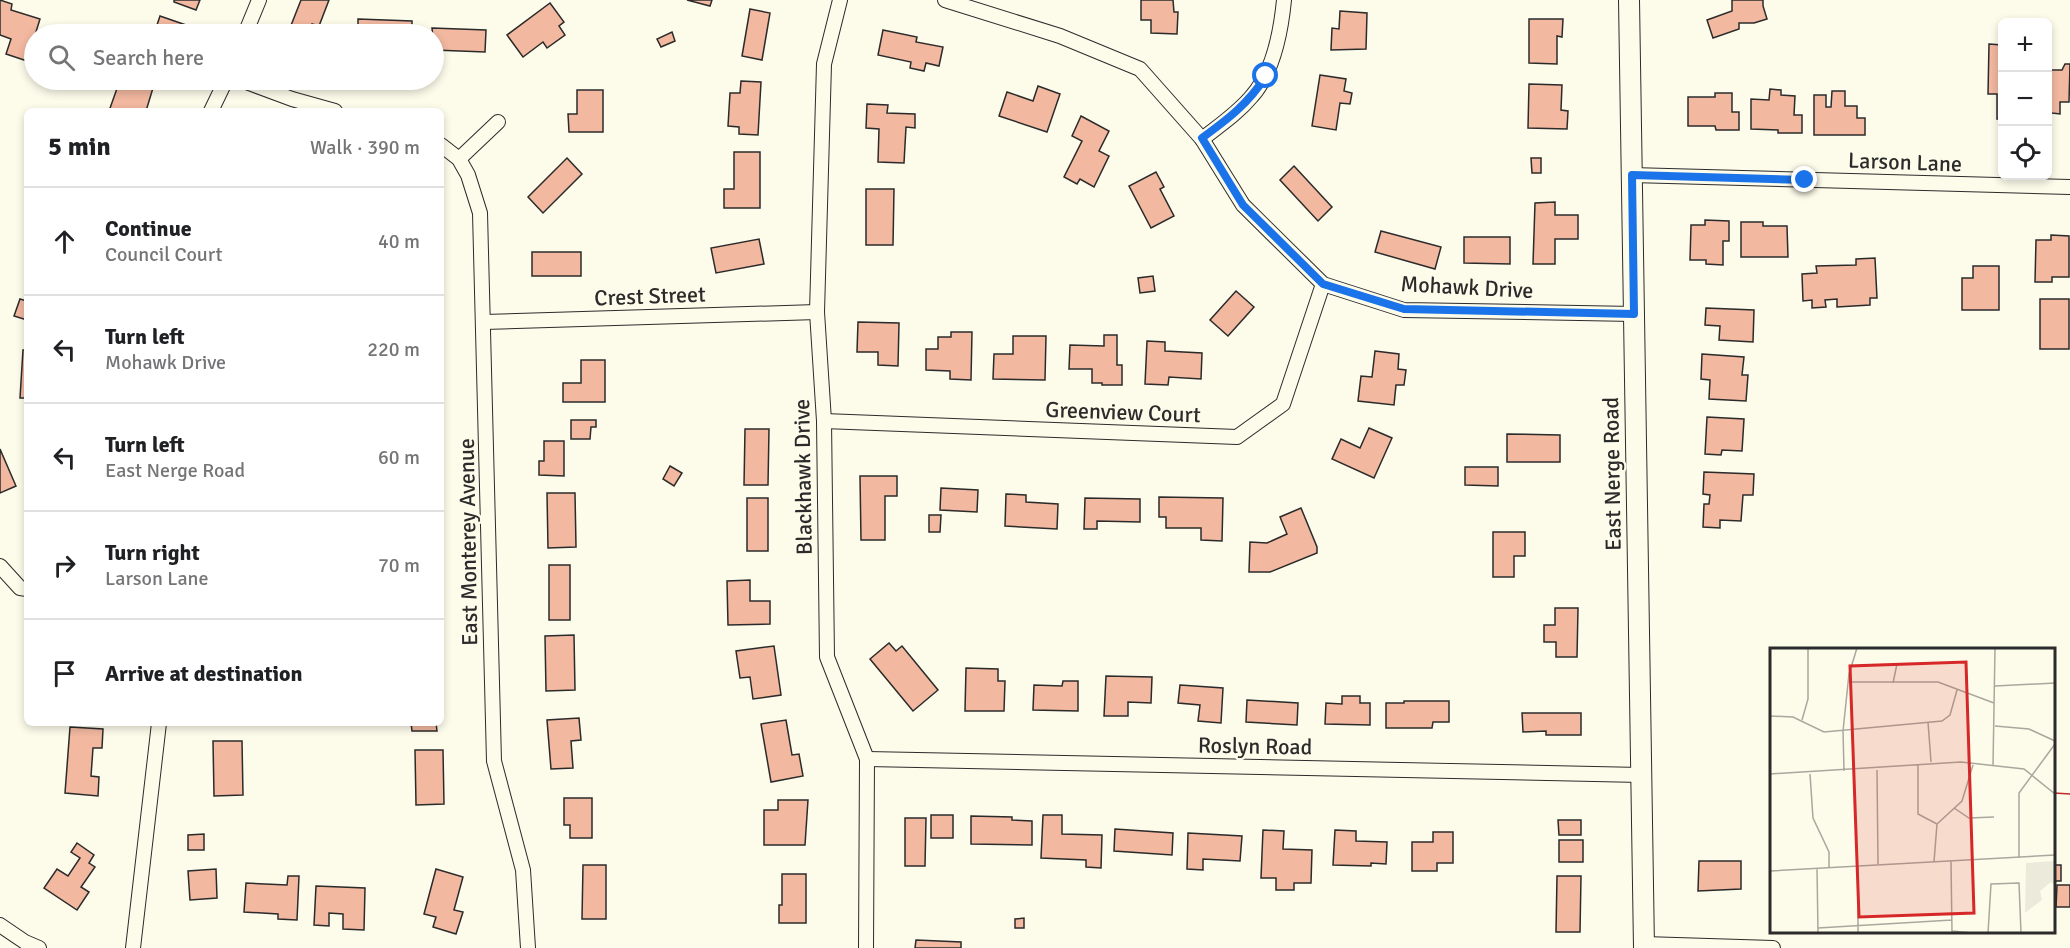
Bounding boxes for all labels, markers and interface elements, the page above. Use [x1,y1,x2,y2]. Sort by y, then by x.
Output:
map controls [1998,18,2052,180]
button: + [1998,18,2052,72]
search box [24,24,444,90]
icon: search [45,41,78,74]
text: Search here [93,44,204,71]
route start [1252,62,1278,88]
button: − [1998,72,2052,126]
button: locate [1998,126,2052,180]
text: 5 min [48,131,111,163]
text: Walk · 390 m [310,135,420,160]
street label: Larson Lane [1848,147,1962,177]
route end [1791,166,1817,192]
text: Continue [105,215,192,242]
icon: ahead [48,225,81,258]
text: 40 m [378,229,420,254]
text: Council Court [105,242,223,267]
street label: Mohawk Drive [1400,270,1534,304]
street label: Crest Street [594,281,706,311]
text: Turn left [105,323,185,350]
icon: left [48,333,81,366]
text: 220 m [367,337,420,362]
text: Mohawk Drive [105,350,226,375]
street label: Greenview Court [1045,396,1201,428]
street label: East Nerge Road [1597,397,1627,551]
street label: Blackhawk Drive [788,399,818,555]
text: Turn left [105,431,185,458]
street label: East Monterey Avenue [453,438,483,646]
icon: left [48,441,81,474]
text: 60 m [378,445,420,470]
text: East Nerge Road [105,458,245,483]
text: Turn right [105,539,200,566]
icon: right [48,549,81,582]
text: 70 m [378,553,420,578]
text: Larson Lane [105,566,209,591]
inset map [1770,648,2055,933]
icon: arrive [48,657,81,690]
text: Arrive at destination [105,660,302,687]
street label: Roslyn Road [1198,732,1312,760]

